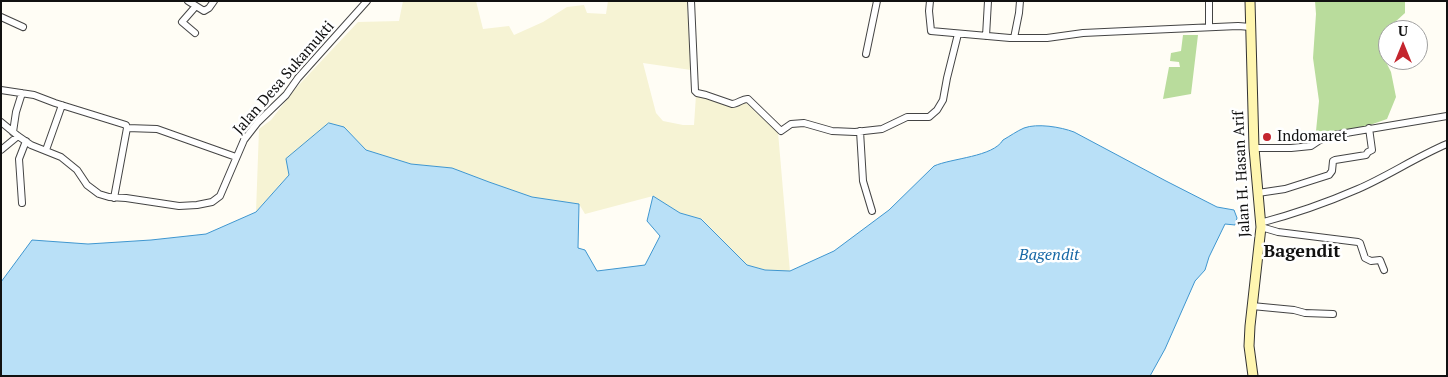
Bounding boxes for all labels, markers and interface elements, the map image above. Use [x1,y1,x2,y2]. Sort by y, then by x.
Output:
street label: Jalan Desa Sukamukti [230,18,338,138]
north arrow [1378,20,1428,70]
text: U [1398,21,1408,40]
street label: Jalan H. Hasan Arif [1230,110,1254,238]
place label: Indomaret [1277,128,1347,146]
marker: Indomaret [1261,131,1273,143]
district label: Bagendit [1263,241,1341,263]
water label: Bagendit [1019,245,1079,265]

